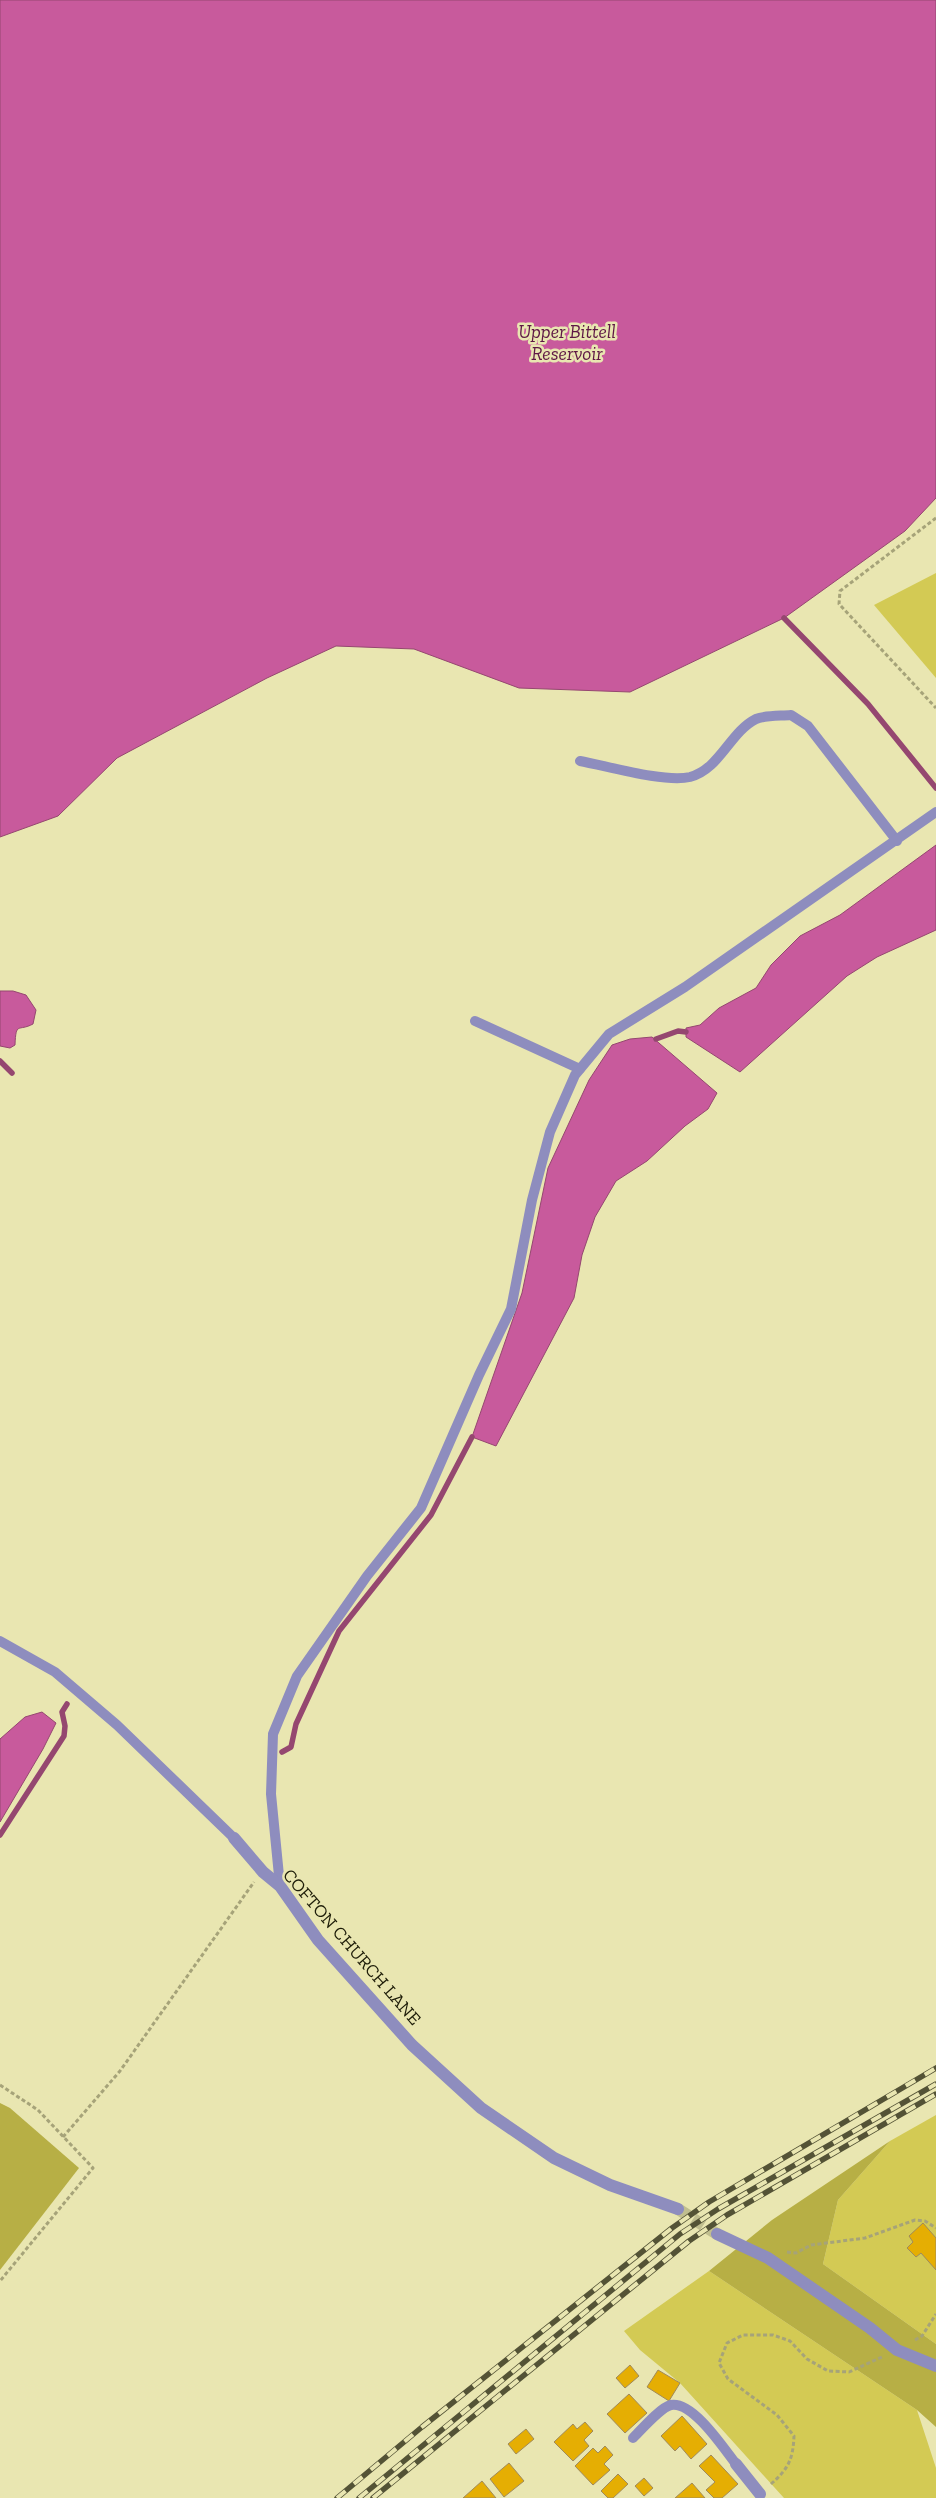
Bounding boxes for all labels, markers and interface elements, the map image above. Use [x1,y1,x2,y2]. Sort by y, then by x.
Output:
water label: Upper Bittell Reservoir [518,320,616,365]
street label: COFTON CHURCH LANE [278,1864,426,2030]

